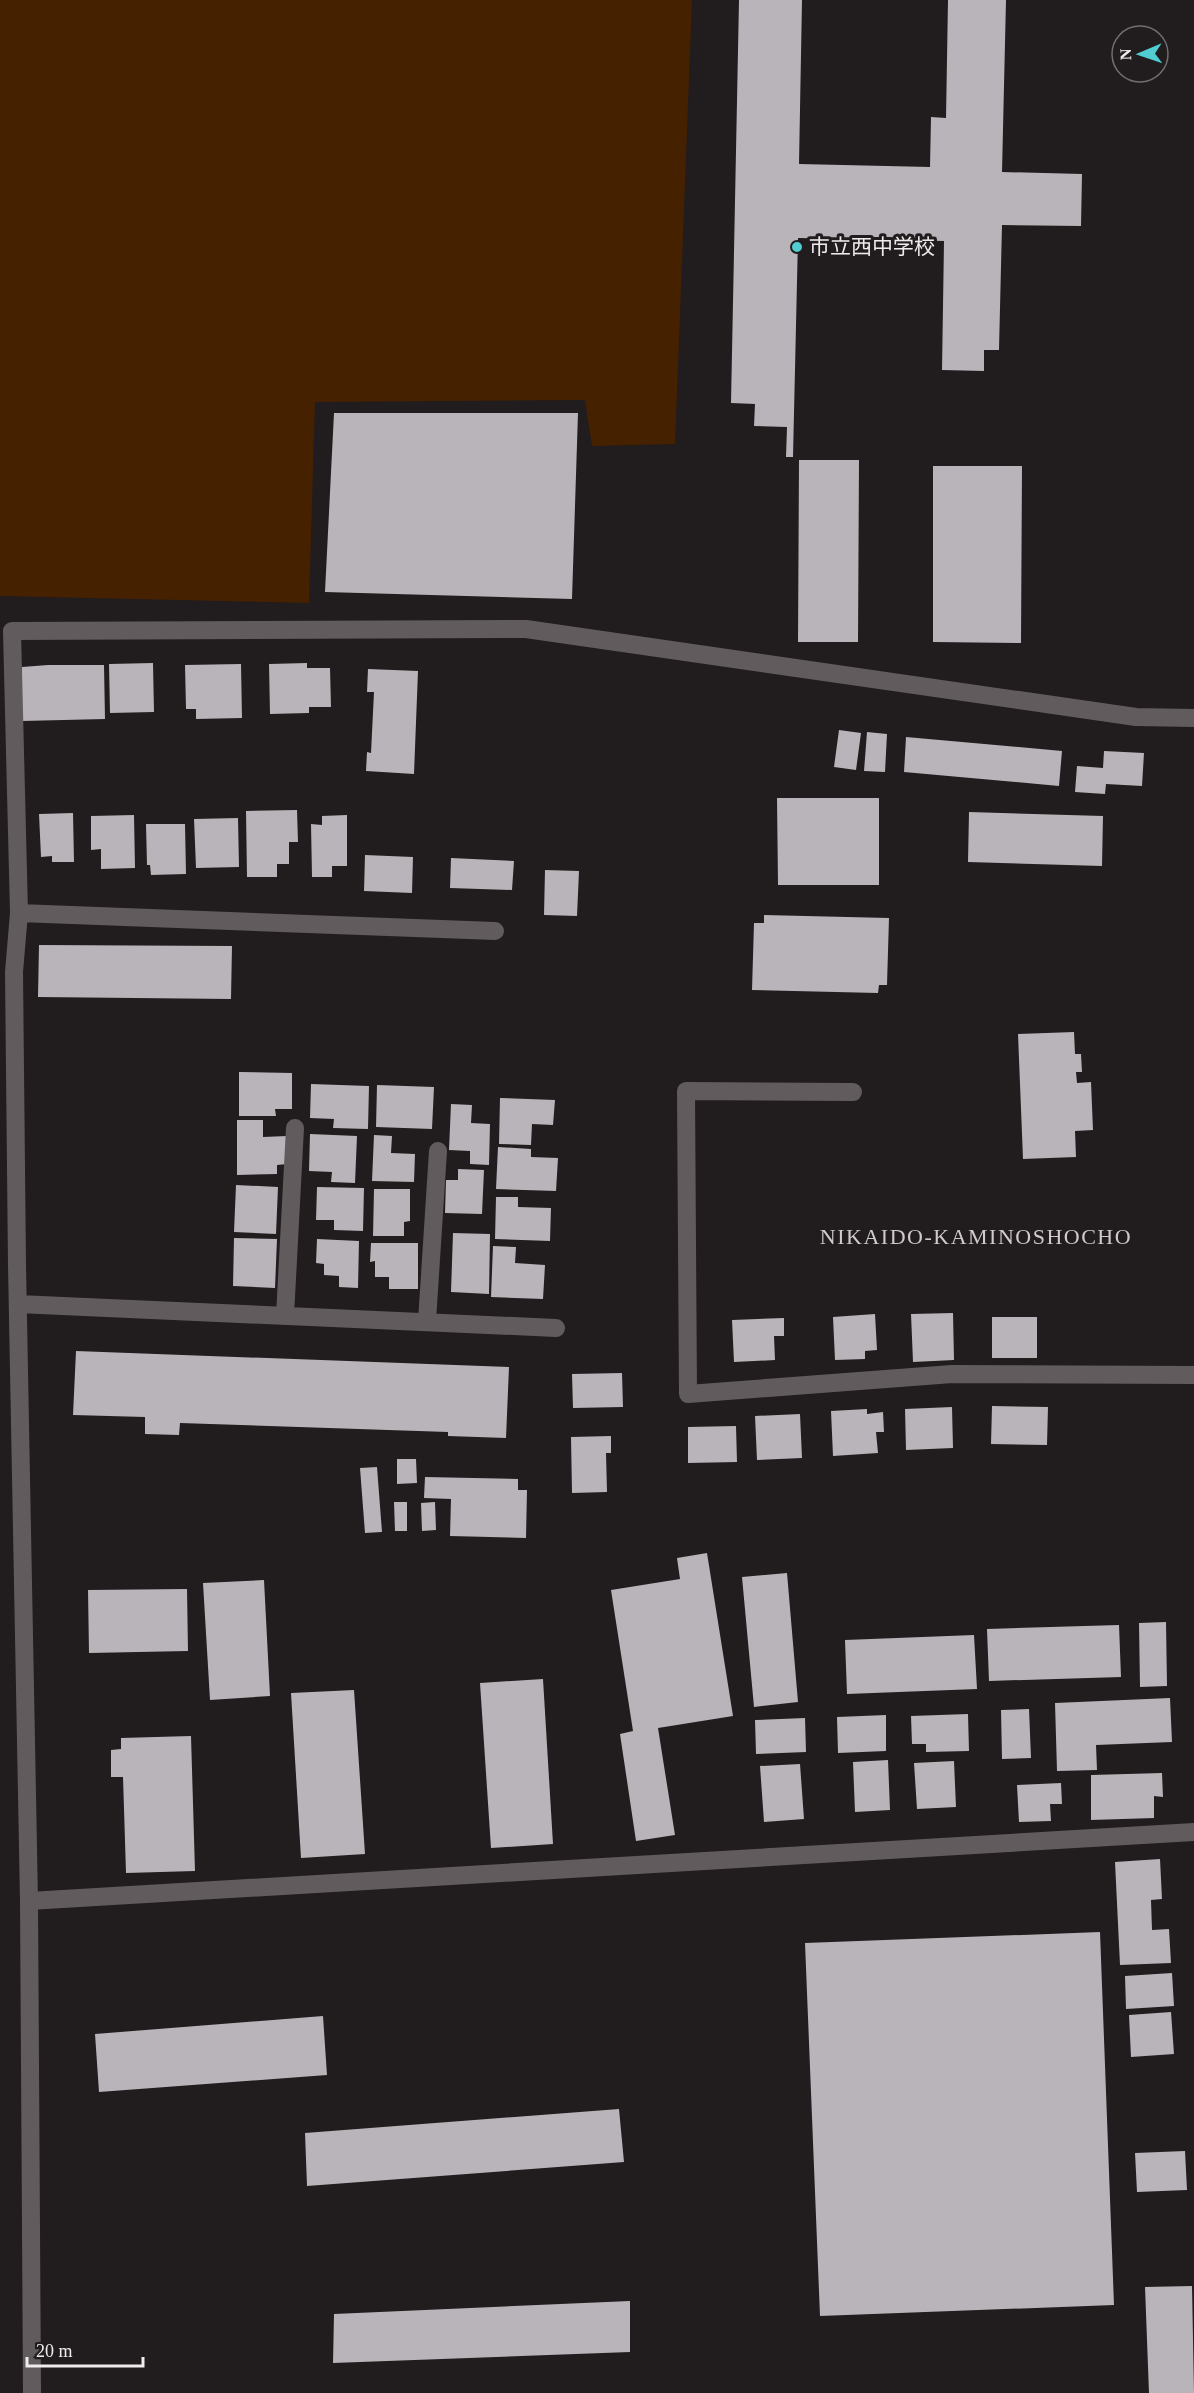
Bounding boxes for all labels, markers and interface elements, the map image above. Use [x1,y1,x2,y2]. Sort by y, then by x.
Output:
north arrow [1110,24,1170,84]
text: N [1117,48,1134,61]
place label: 市立西中学校 [809,235,935,259]
marker: 市立西中学校 [790,240,804,254]
district label: NIKAIDO-KAMINOSHOCHO [820,1224,1132,1249]
scale bar [27,2330,142,2368]
text: 20 m [36,2341,73,2361]

